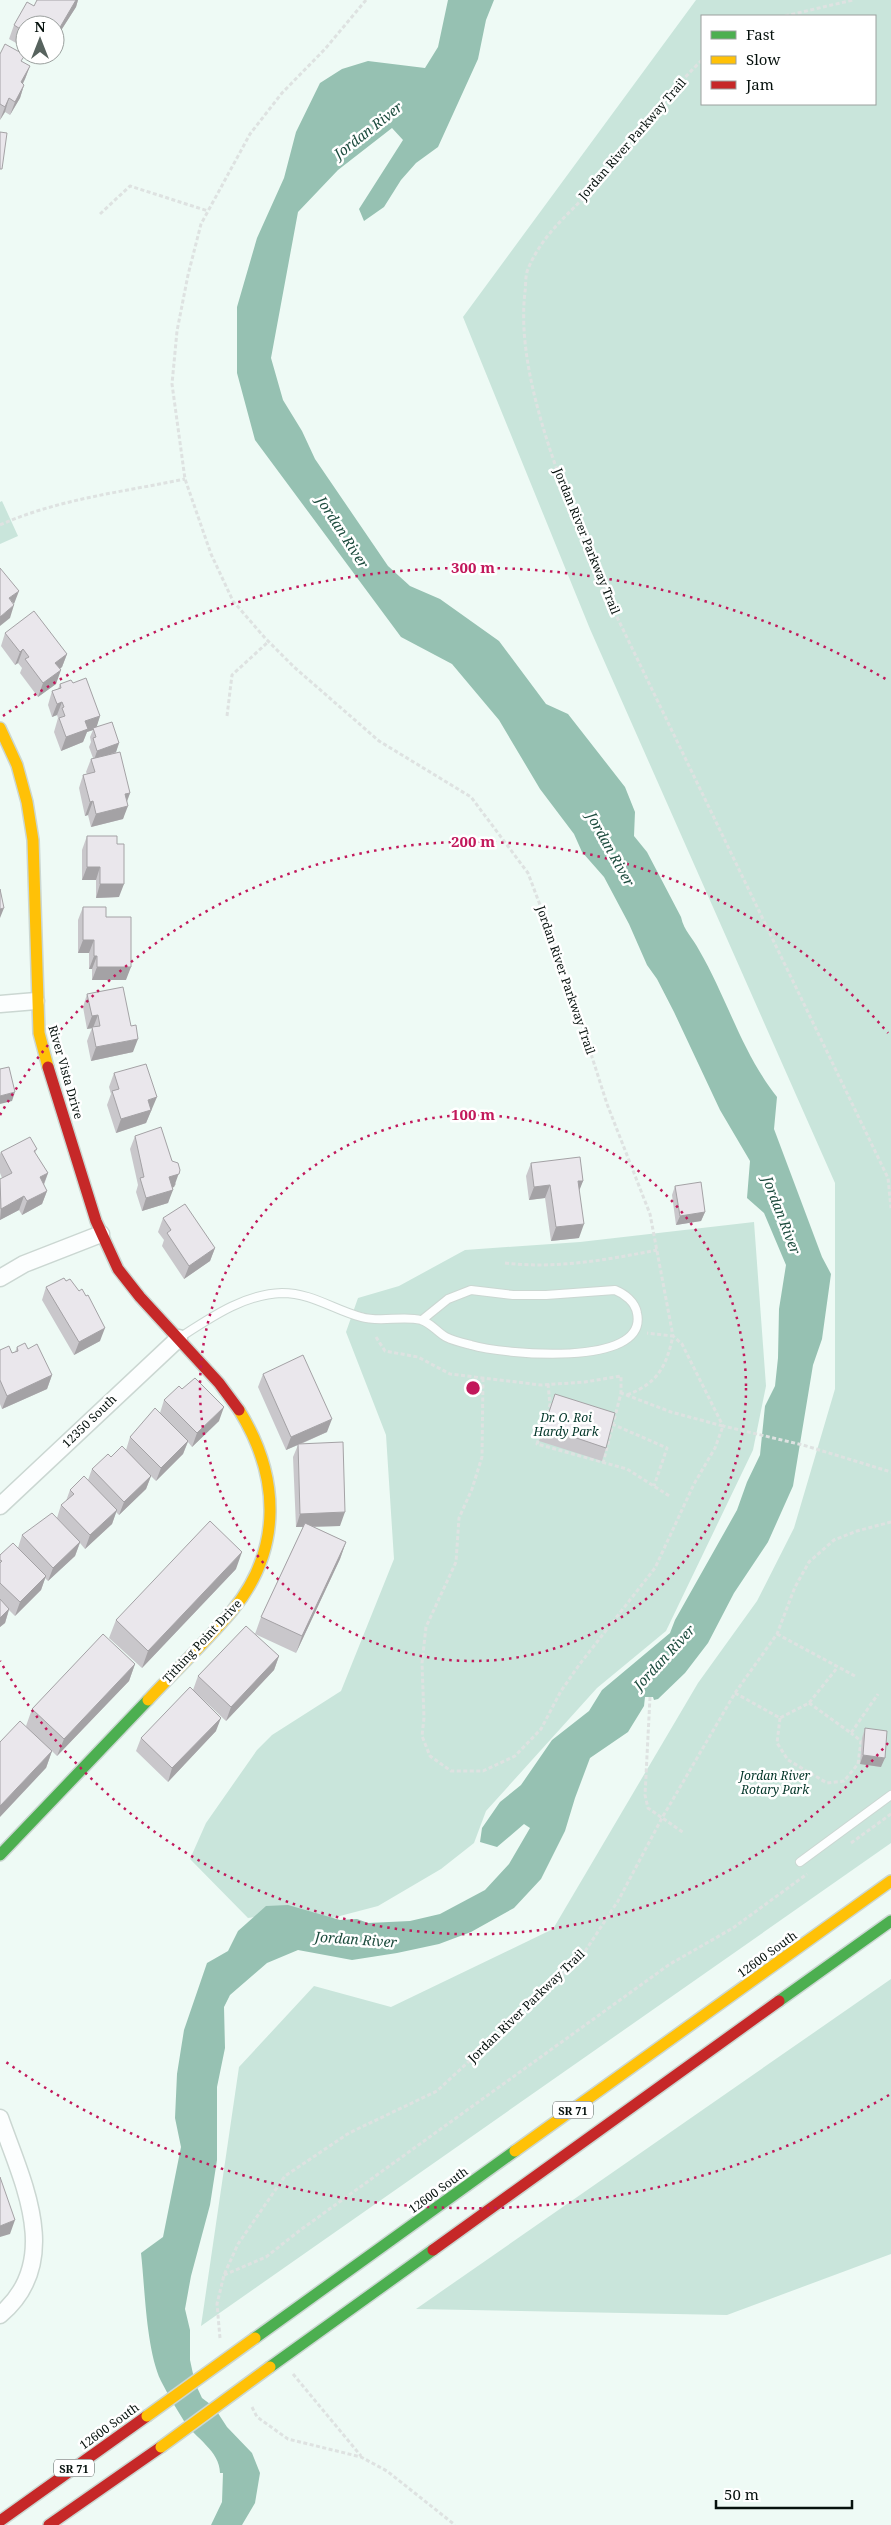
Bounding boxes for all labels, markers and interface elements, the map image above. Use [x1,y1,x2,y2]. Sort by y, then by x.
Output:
north arrow [15,15,65,65]
legend [701,15,876,105]
text: N [34,17,46,36]
text: Fast [746,24,775,44]
text: Slow [746,49,780,69]
street label: Jordan River Parkway Trail [574,74,690,204]
text: Jam [745,74,774,94]
water label: Jordan River [327,97,407,165]
street label: Jordan River Parkway Trail [549,464,624,617]
water label: Jordan River [311,490,374,572]
text: 300 m [451,557,495,577]
water label: Jordan River [581,806,639,890]
text: 200 m [451,831,495,851]
street label: Jordan River Parkway Trail [532,902,600,1057]
street label: River Vista Drive [44,1023,88,1121]
text: 100 m [451,1104,495,1124]
water label: Jordan River [757,1170,806,1257]
centre of rings [464,1379,482,1397]
street label: 12350 South [58,1390,120,1451]
park label: Dr. O. Roi Hardy Park [532,1409,600,1440]
street label: Tithing Point Drive [159,1595,245,1687]
water label: Jordan River [627,1620,699,1696]
park label: Jordan River Rotary Park [738,1767,811,1798]
water label: Jordan River [311,1926,398,1951]
street label: 12600 South [734,1926,800,1981]
street label: Jordan River Parkway Trail [463,1945,588,2067]
road number: SR 71 [553,2102,593,2118]
street label: 12600 South [405,2162,471,2217]
street label: 12600 South [76,2398,142,2453]
road number: SR 71 [54,2460,94,2476]
scale bar [716,2478,852,2510]
text: 50 m [724,2484,759,2504]

